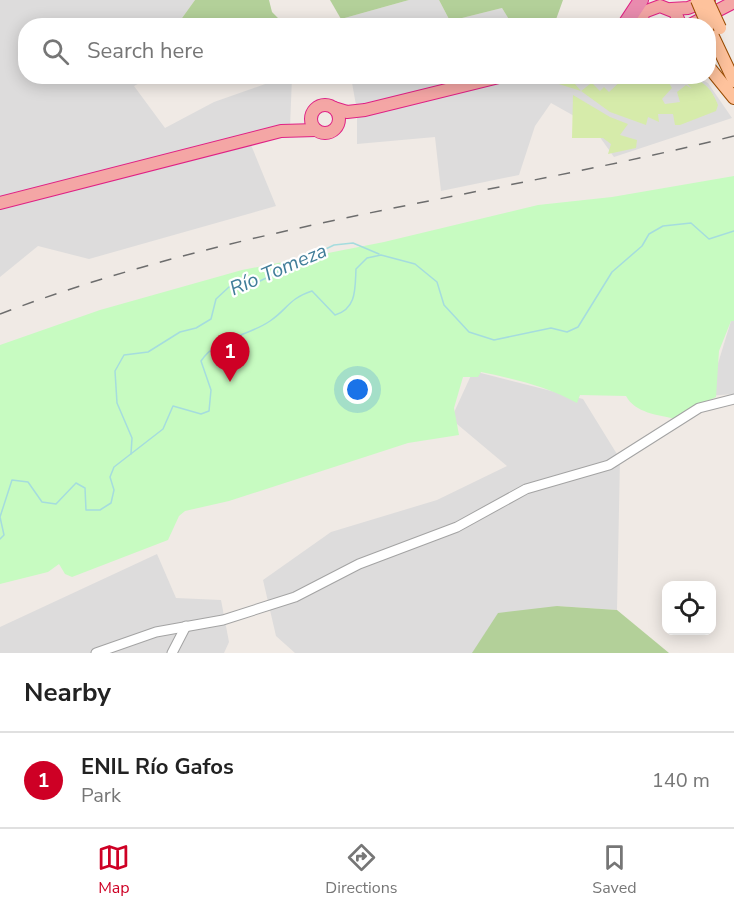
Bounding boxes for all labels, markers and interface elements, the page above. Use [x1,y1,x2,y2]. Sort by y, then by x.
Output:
search box [18,18,716,84]
icon: search [39,35,72,68]
text: Search here [87,36,204,66]
water label: Río Tomeza [225,237,331,302]
pin: 1 [210,332,250,382]
your location [343,375,372,404]
map controls [662,581,716,635]
button: locate [662,581,716,635]
text: Nearby [24,675,111,710]
text: ENIL Río Gafos [81,752,234,782]
text: 1 [38,767,50,794]
text: 140 m [652,767,710,794]
text: Park [81,782,121,809]
tab: Map [97,841,130,899]
tab: Directions [325,841,397,899]
tab: Saved [592,841,637,899]

